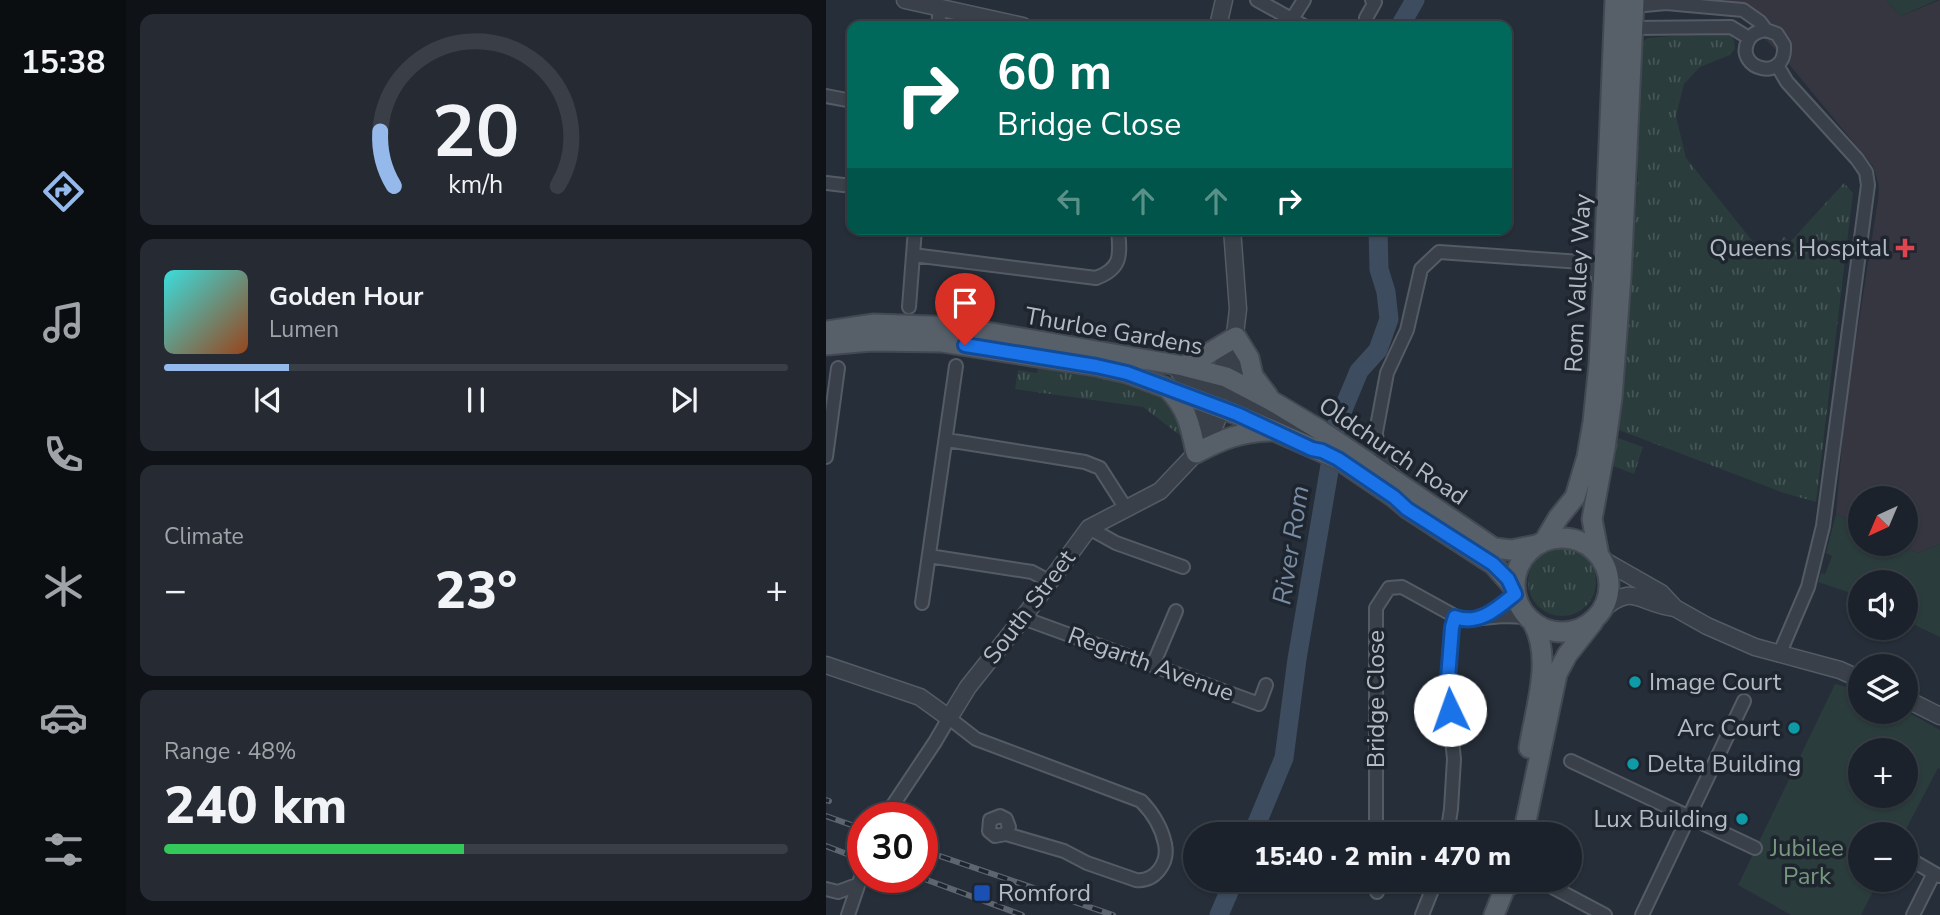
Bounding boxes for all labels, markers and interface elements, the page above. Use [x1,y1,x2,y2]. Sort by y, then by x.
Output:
text: 60 m [997,39,1112,106]
text: 15:38 [21,41,105,84]
icon: right [882,49,973,140]
text: 20 [432,82,520,182]
text: Bridge Close [997,103,1181,146]
icon: directions [39,167,88,216]
text: km/h [448,167,504,201]
icon: left [1051,182,1089,220]
icon: ahead [1124,182,1162,220]
icon: ahead [1197,182,1235,220]
icon: right [1270,182,1308,220]
street label: Rom Valley Way [1557,192,1599,373]
place label: Queens Hospital [1709,232,1889,264]
marker: Queens Hospital [1895,238,1915,258]
pin [935,273,995,345]
text: Golden Hour [269,279,424,314]
icon: arrive [946,284,984,322]
icon: music [39,298,88,347]
street label: Thurloe Gardens [1023,300,1205,362]
text: Lumen [269,314,339,345]
icon: previous [249,381,287,419]
icon: pause [457,381,495,419]
icon: next [665,381,703,419]
street label: Oldchurch Road [1312,389,1474,513]
icon: phone [39,430,88,479]
water label: River Rom [1264,483,1318,607]
north arrow [1848,486,1918,556]
map controls [1848,486,1918,892]
text: Climate [164,521,244,552]
street label: South Street [976,543,1083,671]
text: 23° [435,555,517,626]
icon: climate [39,562,88,611]
text: − [164,565,187,616]
text: + [765,565,788,616]
button: sound [1848,570,1918,640]
street label: Regarth Avenue [1064,619,1238,709]
street label: Bridge Close [1360,630,1392,768]
button: layers [1848,654,1918,724]
place label: Image Court [1649,666,1782,698]
position arrow [1413,673,1487,747]
marker: Image Court [1627,674,1643,690]
icon: car [39,693,88,742]
place label: Arc Court [1677,712,1781,744]
marker: Arc Court [1786,720,1802,736]
text: Range · 48% [164,736,296,767]
button: + [1848,738,1918,808]
place label: Delta Building [1647,748,1801,780]
marker: Delta Building [1625,756,1641,772]
text: 240 km [164,770,347,841]
speed limit sign: 30 [847,802,938,893]
place label: Lux Building [1593,803,1728,835]
marker: Lux Building [1734,811,1750,827]
button: − [1848,822,1918,892]
icon: filters [39,825,88,874]
park label: Jubilee Park [1769,832,1844,892]
text: 15:40 · 2 min · 470 m [1254,839,1511,874]
place label: Romford [998,877,1091,909]
marker: Romford [972,883,992,903]

